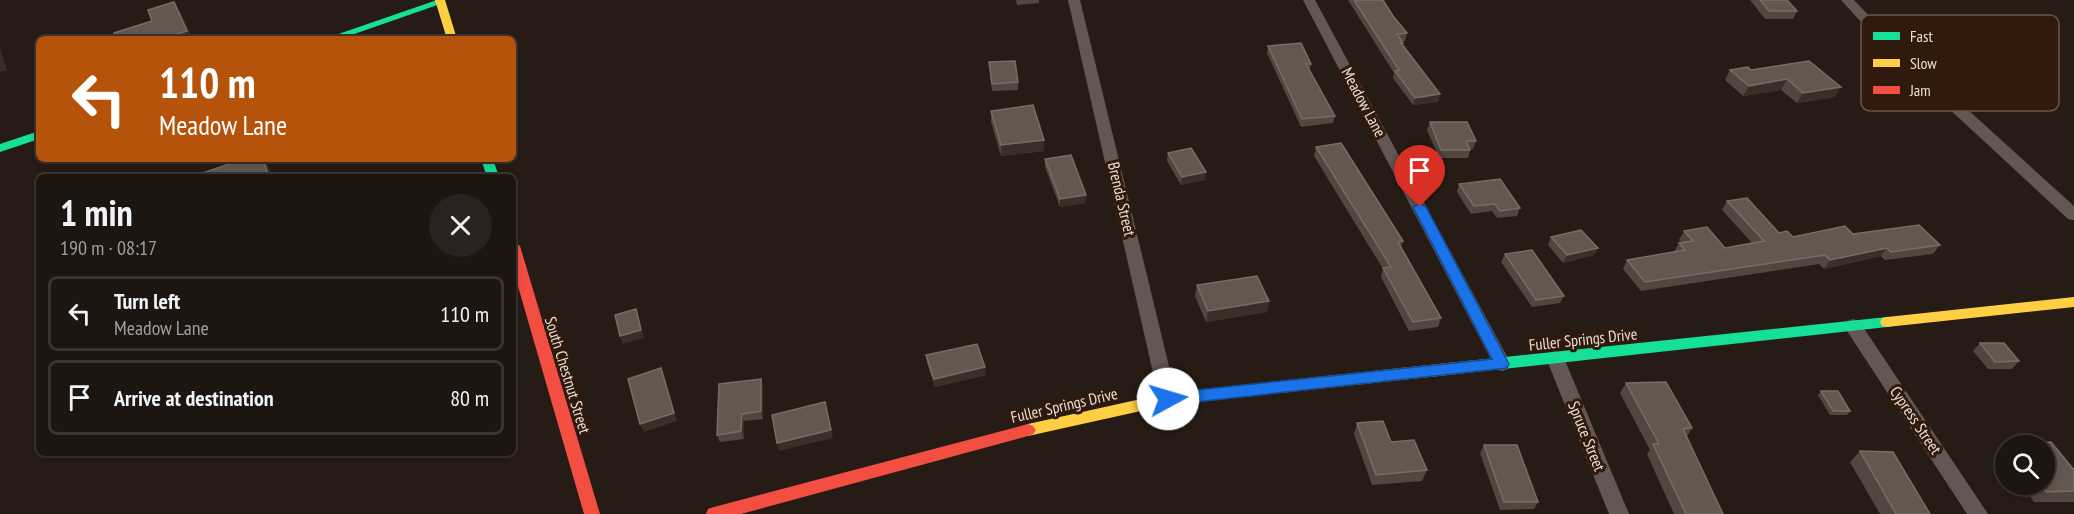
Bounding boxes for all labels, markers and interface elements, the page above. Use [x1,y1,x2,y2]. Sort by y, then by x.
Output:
legend [1861,15,2059,111]
text: Fast [1910,26,1933,46]
text: Slow [1910,53,1937,73]
text: 110 m [159,55,256,110]
icon: left [60,60,138,138]
street label: Meadow Lane [1337,64,1391,140]
text: Jam [1909,80,1931,100]
text: Meadow Lane [159,108,287,142]
pin [1394,145,1445,207]
icon: arrive [1403,154,1436,187]
street label: Brenda Street [1104,160,1140,239]
text: 1 min [60,189,133,236]
button: close [429,194,492,257]
text: 190 m · 08:17 [60,235,157,261]
text: Turn left [114,287,180,315]
icon: left [63,297,96,330]
text: 110 m [440,300,489,328]
street label: South Chestnut Street [541,314,595,436]
text: Meadow Lane [114,315,209,341]
street label: Fuller Springs Drive [1528,323,1638,355]
position arrow [1136,367,1200,431]
icon: arrive [63,381,96,414]
street label: Cypress Street [1886,382,1946,458]
street label: Fuller Springs Drive [1009,383,1119,427]
text: Arrive at destination [114,384,274,412]
text: 80 m [450,384,489,412]
street label: Spruce Street [1564,398,1610,474]
map controls [1995,435,2055,495]
button: search [1995,435,2055,495]

